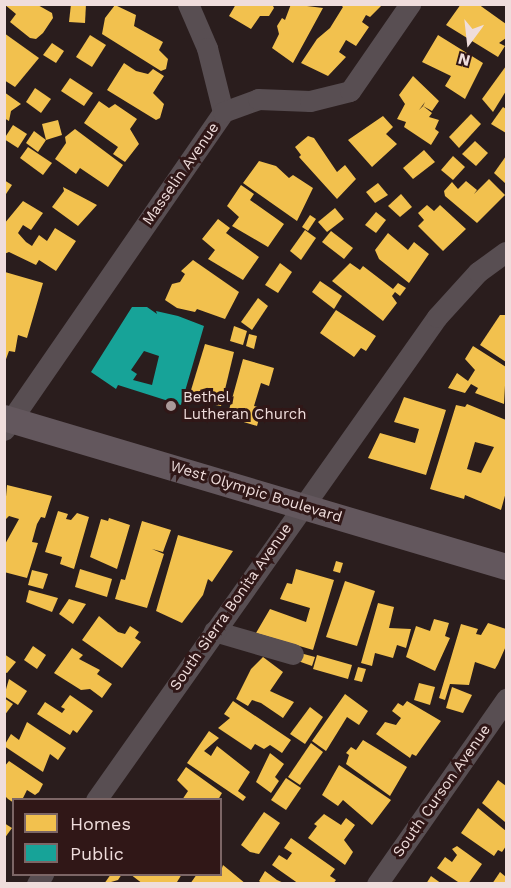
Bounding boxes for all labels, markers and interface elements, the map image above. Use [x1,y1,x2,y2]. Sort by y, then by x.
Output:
north arrow [439,12,499,72]
text: N [456,49,472,71]
street label: Masselin Avenue [139,119,223,229]
place label: Bethel Lutheran Church [183,388,306,423]
marker: Bethel Lutheran Church [164,399,178,413]
street label: West Olympic Boulevard [168,457,344,527]
street label: South Sierra Bonita Avenue [166,519,296,695]
street label: South Curson Avenue [389,721,495,861]
legend [12,798,222,876]
text: Homes [70,813,131,834]
text: Public [70,843,124,864]

